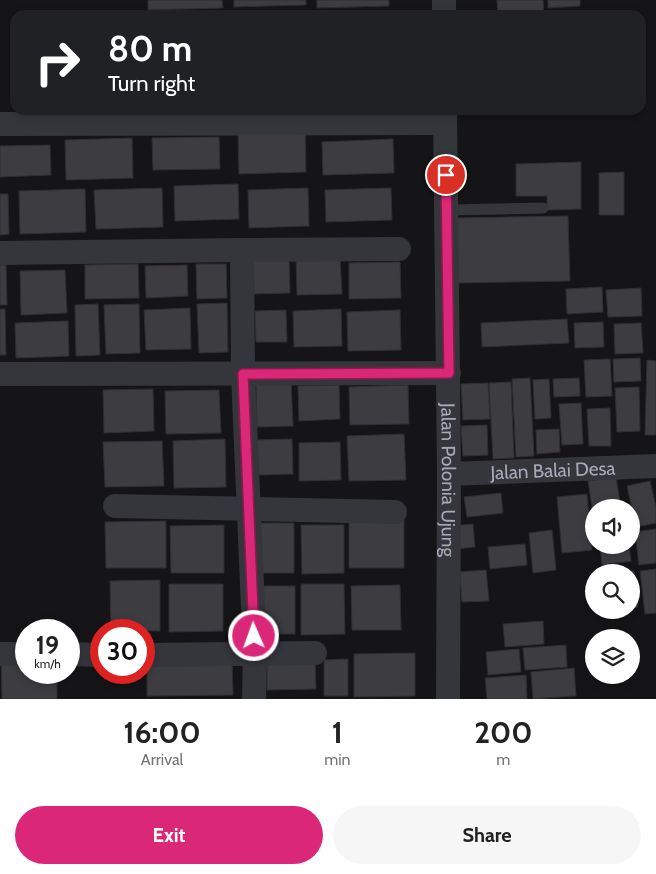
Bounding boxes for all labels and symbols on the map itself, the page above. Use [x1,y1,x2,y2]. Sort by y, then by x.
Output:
pin [425,154,467,196]
street label: Jalan Polonia Ujung [436,402,460,558]
street label: Jalan Balai Desa [489,457,616,484]
position arrow [227,609,279,661]
speed limit sign: 30 [90,619,155,684]

